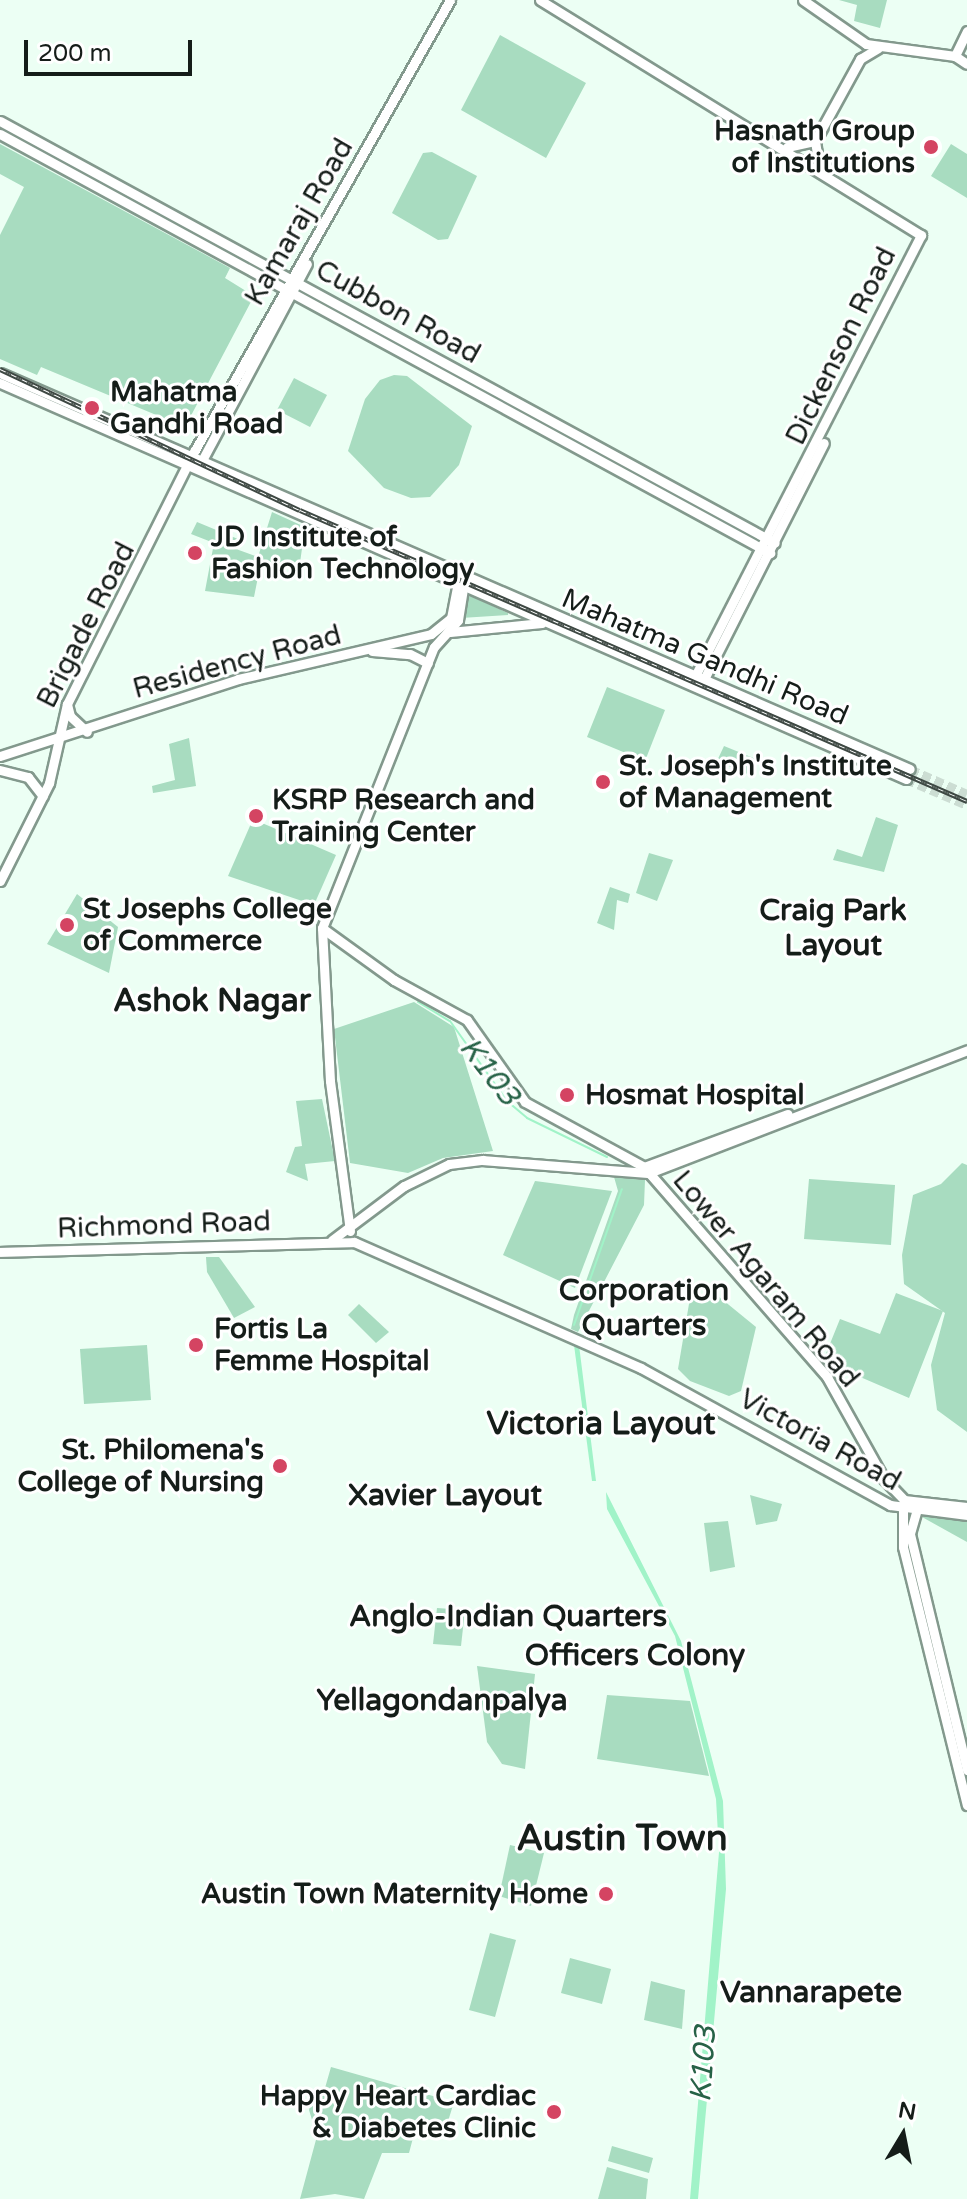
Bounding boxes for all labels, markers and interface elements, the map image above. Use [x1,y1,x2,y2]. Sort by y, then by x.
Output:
scale bar [28,24,196,74]
text: 200 m [38,39,112,68]
place label: Hasnath Group of Institutions [714,114,915,180]
street label: Kamaraj Road [238,133,360,311]
marker: Hasnath Group of Institutions [922,138,940,156]
street label: Dickenson Road [779,242,903,450]
street label: Cubbon Road [310,253,486,371]
place label: Mahatma Gandhi Road [110,375,283,441]
marker: Mahatma Gandhi Road [81,397,103,419]
place label: JD Institute of Fashion Technology [211,520,474,586]
street label: Brigade Road [30,537,142,713]
marker: JD Institute of Fashion Technology [186,544,204,562]
street label: Mahatma Gandhi Road [557,581,853,733]
street label: Residency Road [129,618,345,706]
place label: St. Joseph's Institute of Management [619,749,892,815]
marker: St. Joseph's Institute of Management [594,773,612,791]
place label: KSRP Research and Training Center [272,783,535,849]
marker: KSRP Research and Training Center [247,807,265,825]
place label: St Josephs College of Commerce [83,892,332,958]
district label: Craig Park Layout [759,893,907,964]
marker: St Josephs College of Commerce [58,916,76,934]
district label: Ashok Nagar [113,982,311,1020]
water label: K103 [451,1031,527,1113]
place label: Hosmat Hospital [585,1078,805,1112]
marker: Hosmat Hospital [556,1084,578,1106]
street label: Lower Agaram Road [666,1164,866,1394]
street label: Richmond Road [56,1204,272,1246]
district label: Corporation Quarters [559,1273,729,1344]
place label: Fortis La Femme Hospital [214,1312,430,1378]
marker: Fortis La Femme Hospital [185,1334,207,1356]
street label: Victoria Road [733,1382,907,1498]
district label: Victoria Layout [486,1405,716,1443]
place label: St. Philomena's College of Nursing [17,1433,264,1499]
marker: St. Philomena's College of Nursing [271,1457,289,1475]
district label: Xavier Layout [348,1478,542,1514]
district label: Anglo-Indian Quarters [349,1599,667,1635]
district label: Officers Colony [525,1638,745,1674]
district label: Yellagondanpalya [316,1683,568,1719]
district label: Austin Town [516,1817,728,1861]
place label: Austin Town Maternity Home [201,1877,588,1911]
marker: Austin Town Maternity Home [595,1883,617,1905]
district label: Vannarapete [720,1975,902,2011]
water label: K103 [683,2025,725,2103]
place label: Happy Heart Cardiac & Diabetes Clinic [260,2079,536,2145]
north arrow [863,2095,943,2175]
text: N [896,2097,918,2126]
marker: Happy Heart Cardiac & Diabetes Clinic [543,2101,565,2123]

